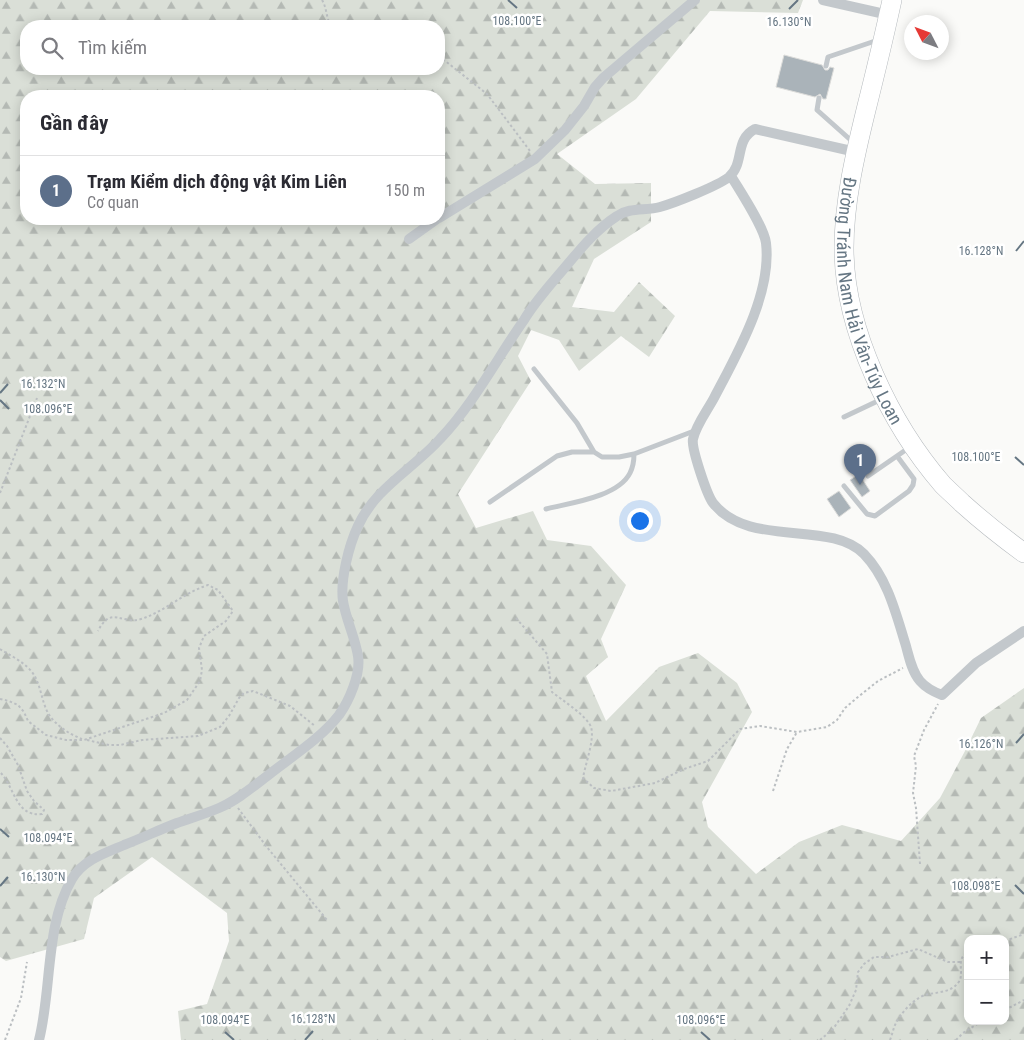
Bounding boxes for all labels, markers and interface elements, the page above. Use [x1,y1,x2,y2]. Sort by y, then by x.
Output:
text: 108.100°E [492,14,542,28]
text: 16.130°N [767,15,811,29]
north arrow [904,15,949,60]
search box [20,20,445,75]
icon: search [38,34,66,62]
text: Tìm kiếm [78,36,147,59]
text: Gần đây [40,111,108,135]
text: Trạm Kiểm dịch động vật Kim Liên [87,170,347,193]
street label: Đường Tránh Nam Hải Vân-Túy Loan [833,176,908,428]
text: 1 [52,181,60,200]
text: 150 m [386,181,425,200]
text: Cơ quan [87,193,139,212]
text: 16.128°N [959,244,1003,258]
text: 16.132°N [21,377,65,391]
text: 108.096°E [23,402,73,416]
pin: 1 [844,444,876,485]
text: 108.100°E [951,450,1001,464]
your location [627,508,653,534]
text: 16.126°N [959,737,1003,751]
text: 108.094°E [23,831,73,845]
text: 16.130°N [21,870,65,884]
text: 108.098°E [951,879,1001,893]
map controls [964,935,1009,1025]
button: + [964,935,1009,980]
button: − [964,980,1009,1025]
text: 16.128°N [291,1012,335,1026]
text: 108.094°E [200,1013,250,1027]
text: 108.096°E [676,1013,726,1027]

